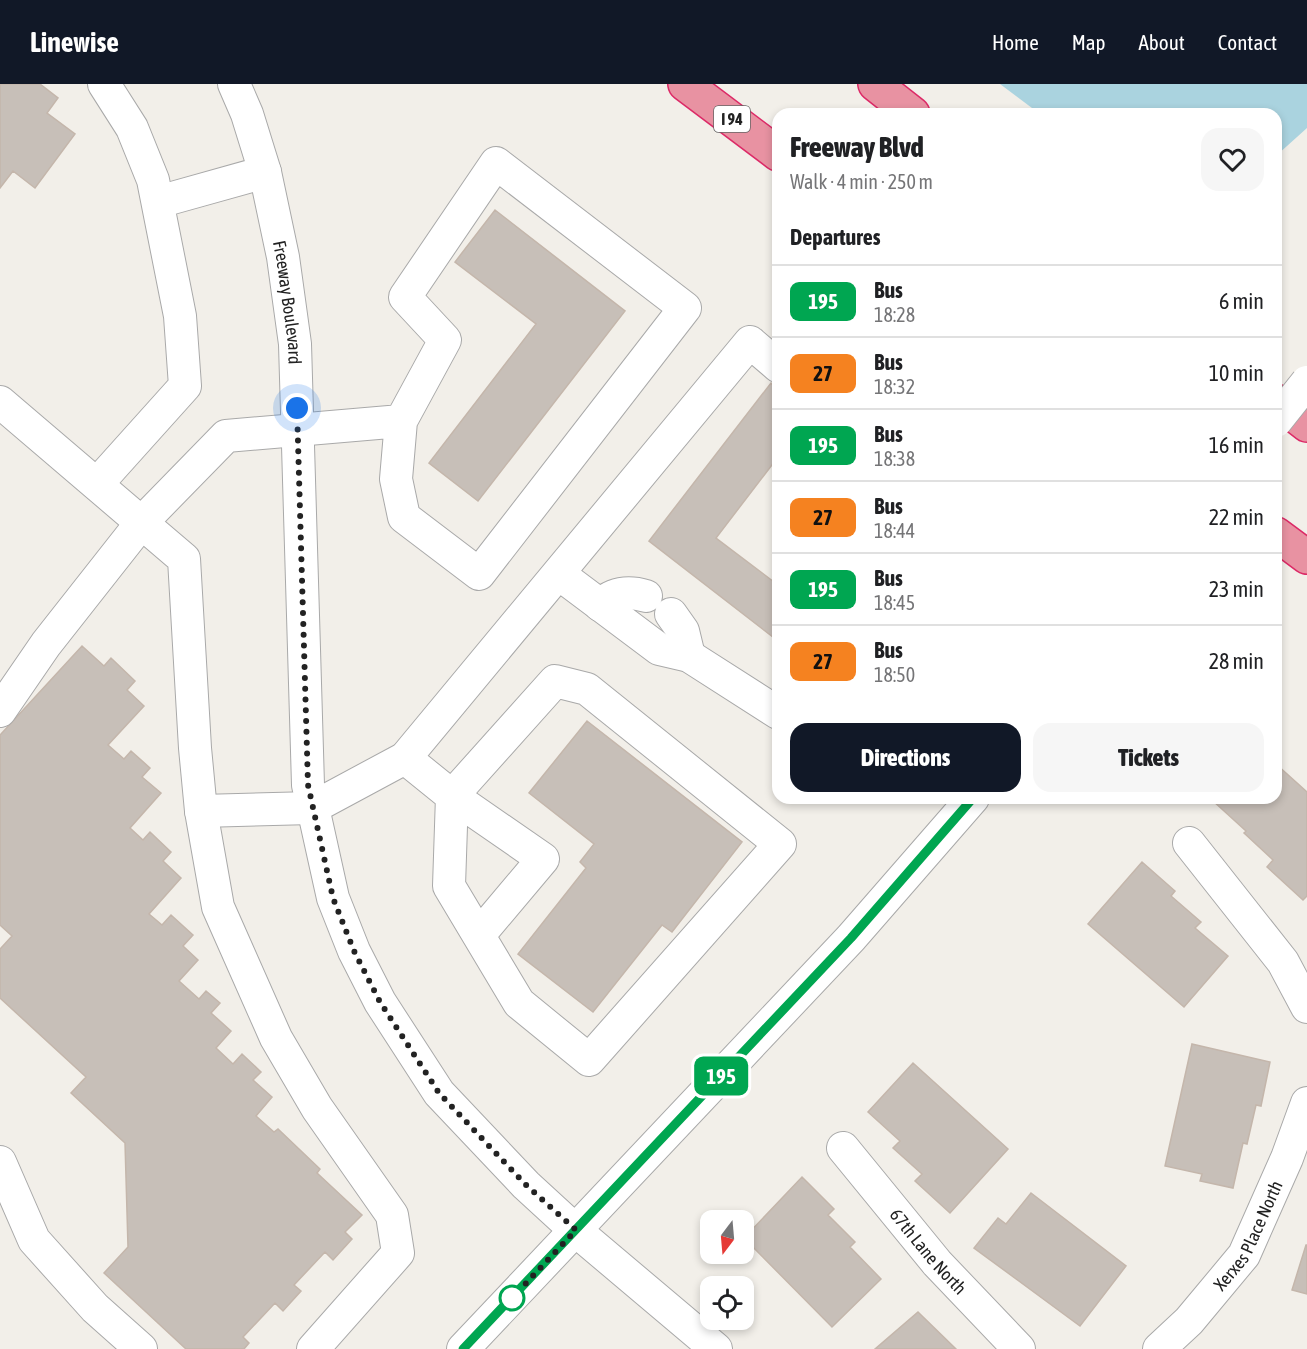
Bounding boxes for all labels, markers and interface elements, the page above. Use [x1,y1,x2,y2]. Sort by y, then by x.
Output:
text: Linewise [30,26,119,58]
text: Home [992,30,1039,54]
text: Map [1072,30,1106,54]
text: About [1139,30,1185,54]
text: Contact [1218,30,1277,54]
road number: I 94 [714,106,750,132]
button: heart [1201,128,1264,191]
text: Freeway Blvd [790,131,924,163]
text: Walk · 4 min · 250 m [790,170,933,193]
text: Departures [790,224,880,250]
street label: Freeway Boulevard [269,238,306,365]
text: Bus [874,277,903,303]
text: 6 min [1219,288,1264,314]
text: 195 [808,289,838,313]
text: 18:28 [874,303,915,326]
text: Bus [874,349,903,375]
text: 10 min [1209,360,1264,386]
text: 27 [813,361,833,385]
text: 18:32 [874,375,915,398]
your location [282,393,312,423]
text: Bus [874,421,903,447]
text: 16 min [1209,432,1264,458]
text: 195 [808,433,838,457]
text: 18:38 [874,447,915,470]
text: Bus [874,493,903,519]
text: 22 min [1209,504,1264,530]
text: 27 [813,505,833,529]
text: 18:44 [874,519,915,542]
text: Bus [874,565,903,591]
text: 23 min [1209,576,1264,602]
text: 195 [808,577,838,601]
text: 18:45 [874,591,915,614]
text: Bus [874,637,903,663]
text: 28 min [1209,648,1264,674]
text: 27 [813,649,833,673]
text: 18:50 [874,663,915,686]
button: Directions [790,723,1021,792]
button: Tickets [1033,723,1264,792]
line badge: 195 [686,1056,756,1096]
text: 195 [706,1064,736,1088]
street label: Xerxes Place North [1209,1177,1286,1294]
street label: 67th Lane North [886,1204,971,1298]
north arrow [700,1210,754,1264]
map controls [700,1210,754,1330]
button: locate [700,1276,754,1330]
unlabelled marker [499,1285,525,1311]

